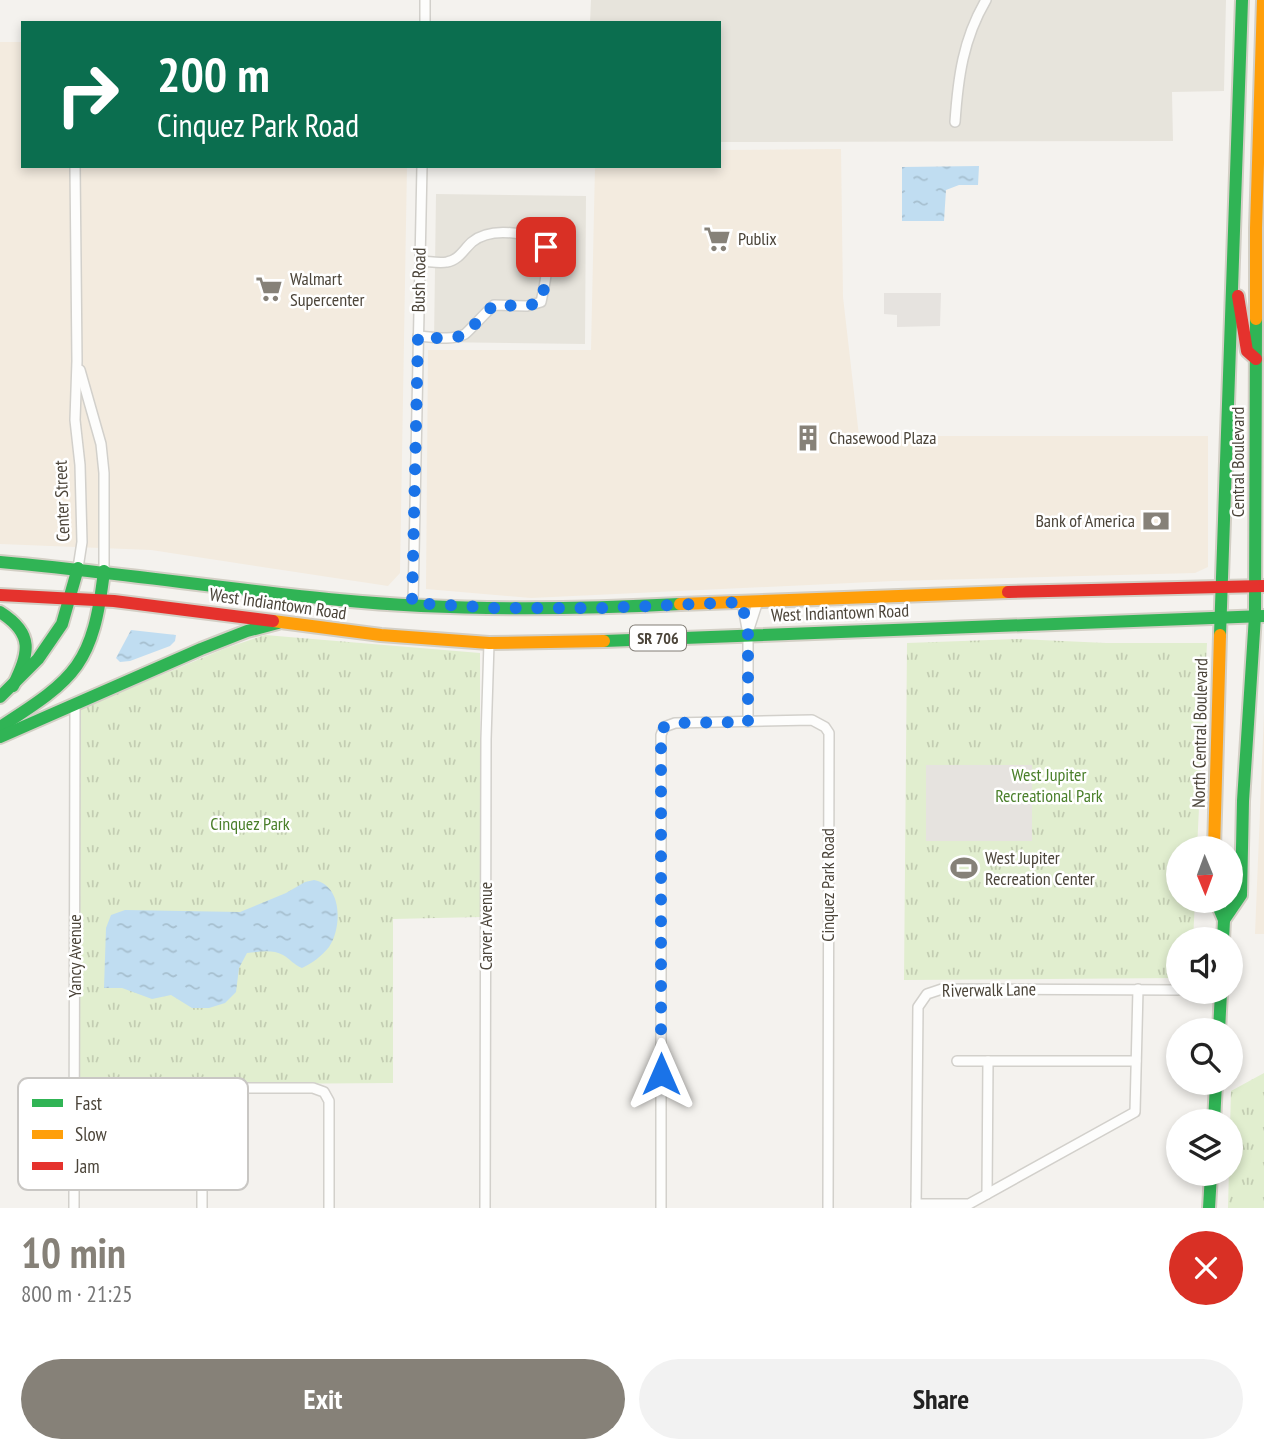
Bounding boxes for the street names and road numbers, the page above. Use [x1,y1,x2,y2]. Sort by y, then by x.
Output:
street label: Bush Road [406,247,431,313]
street label: Central Boulevard [1226,407,1249,517]
street label: Center Street [49,460,74,542]
street label: West Indiantown Road [208,583,348,625]
street label: West Indiantown Road [771,599,909,626]
road number: SR 706 [630,625,686,650]
street label: North Central Boulevard [1187,658,1212,808]
street label: Cinquez Park Road [816,828,839,942]
street label: Carver Avenue [474,882,497,970]
street label: Yancy Avenue [63,914,86,998]
street label: Riverwalk Lane [942,977,1036,1002]

